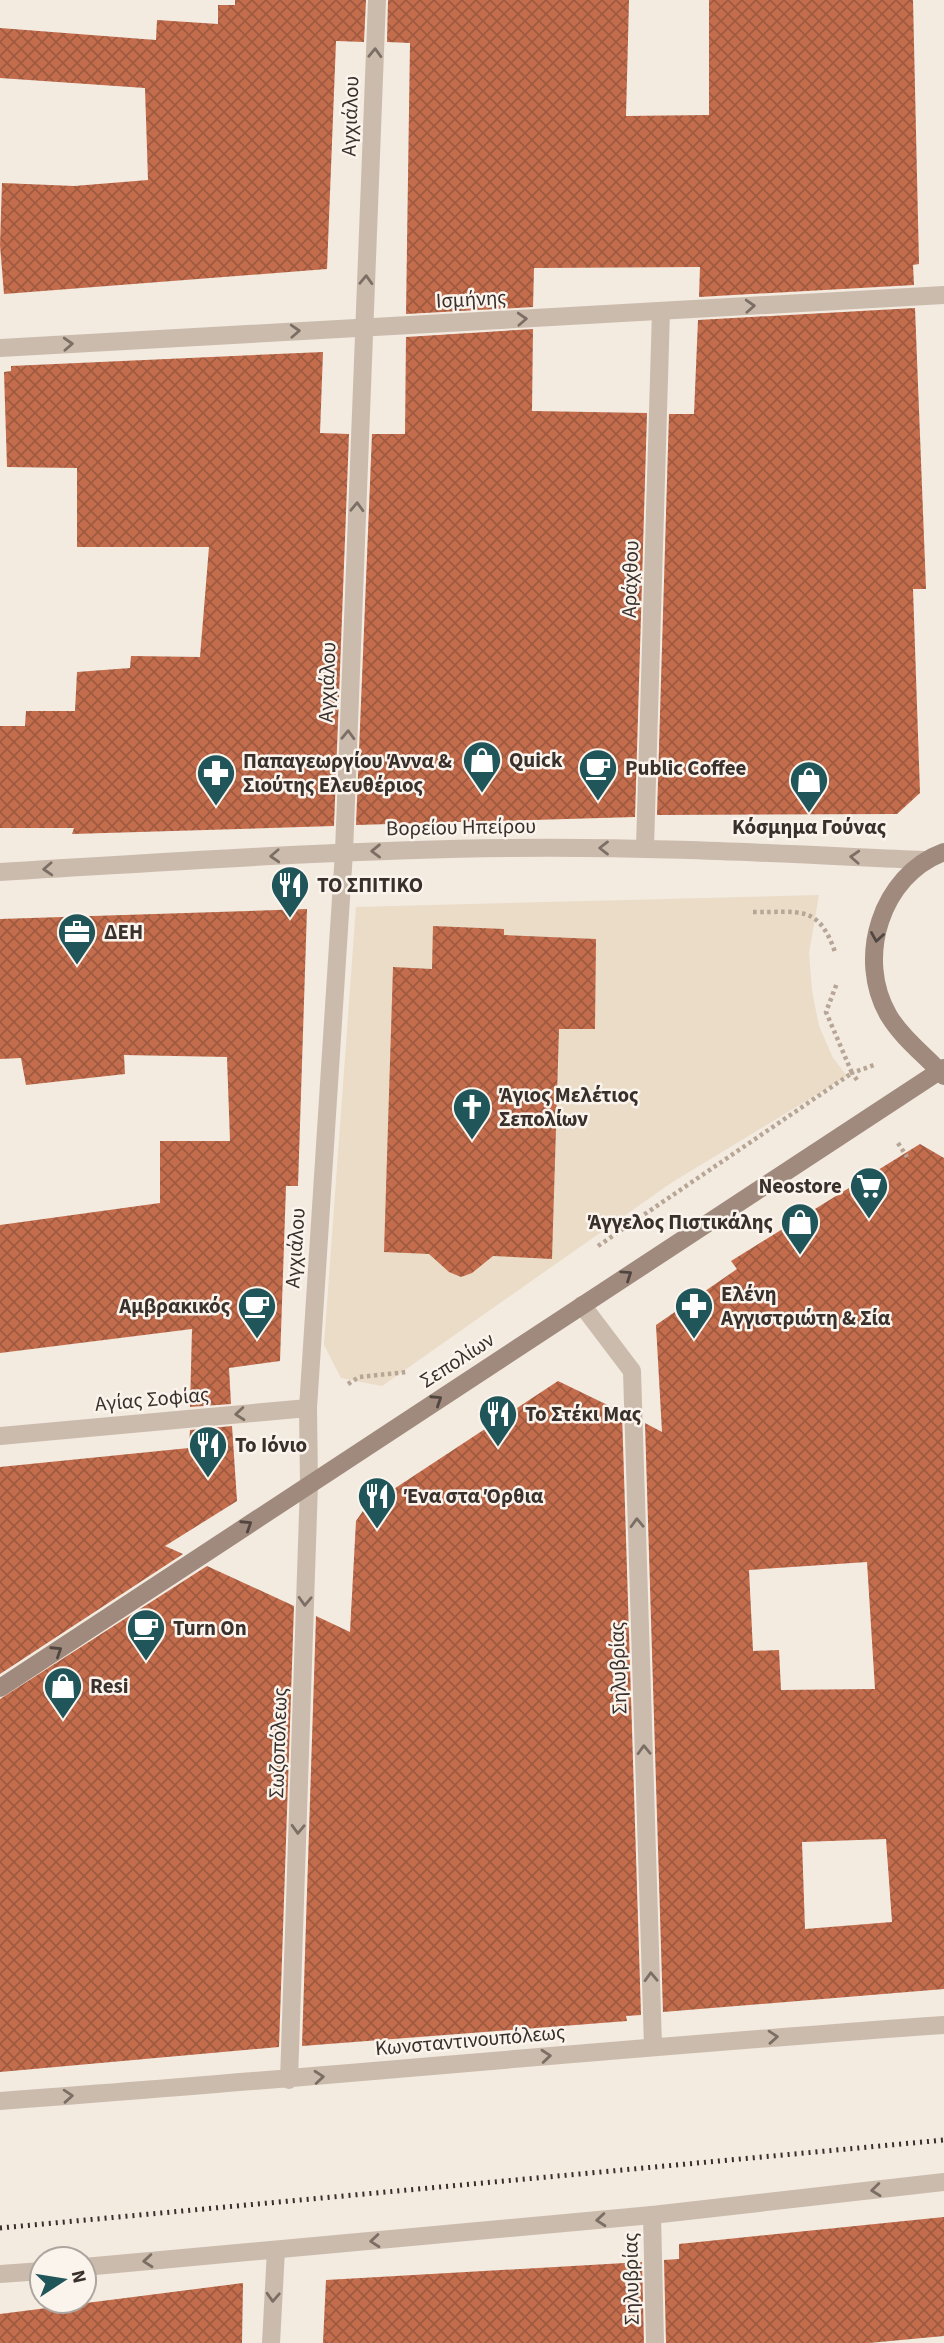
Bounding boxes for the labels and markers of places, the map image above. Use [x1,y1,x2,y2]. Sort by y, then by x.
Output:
shop icon: Quick [461,739,503,794]
place label: Quick [509,745,563,775]
place label: Παπαγεωργίου Άννα & Σιούτης Ελευθέριος [243,746,452,800]
cafe icon: Public Coffee [577,747,619,802]
pharmacy icon: Παπαγεωργίου Άννα & Σιούτης Ελευθέριος [195,752,237,807]
place label: Public Coffee [625,753,747,783]
shop icon: Κόσμημα Γούνας [788,759,830,814]
place label: Κόσμημα Γούνας [732,812,887,842]
restaurant icon: ΤΟ ΣΠΙΤΙΚΟ [269,864,311,919]
place label: ΤΟ ΣΠΙΤΙΚΟ [317,870,423,900]
office icon: ΔΕΗ [56,911,98,966]
place label: ΔΕΗ [104,917,143,947]
place label: Άγιος Μελέτιος Σεπολίων [499,1080,639,1134]
church icon: Άγιος Μελέτιος Σεπολίων [451,1086,493,1141]
supermarket icon: Neostore [848,1165,890,1220]
place label: Neostore [758,1171,842,1201]
shop icon: Άγγελος Πιστικάλης [779,1201,821,1256]
place label: Άγγελος Πιστικάλης [588,1207,774,1237]
place label: Ελένη Αγγιστριώτη & Σία [720,1279,891,1333]
cafe icon: Αμβρακικός [236,1285,278,1340]
pharmacy icon: Ελένη Αγγιστριώτη & Σία [673,1285,715,1340]
place label: Αμβρακικός [118,1291,231,1321]
restaurant icon: Το Στέκι Μας [477,1393,519,1448]
place label: Το Στέκι Μας [525,1399,642,1429]
restaurant icon: Το Ιόνιο [187,1424,229,1479]
place label: Το Ιόνιο [235,1430,307,1460]
restaurant icon: Ένα στα Όρθια [356,1475,398,1530]
place label: Ένα στα Όρθια [403,1481,544,1511]
cafe icon: Turn On [125,1607,167,1662]
place label: Turn On [173,1613,247,1643]
shop icon: Resi [42,1665,84,1720]
place label: Resi [90,1671,129,1701]

